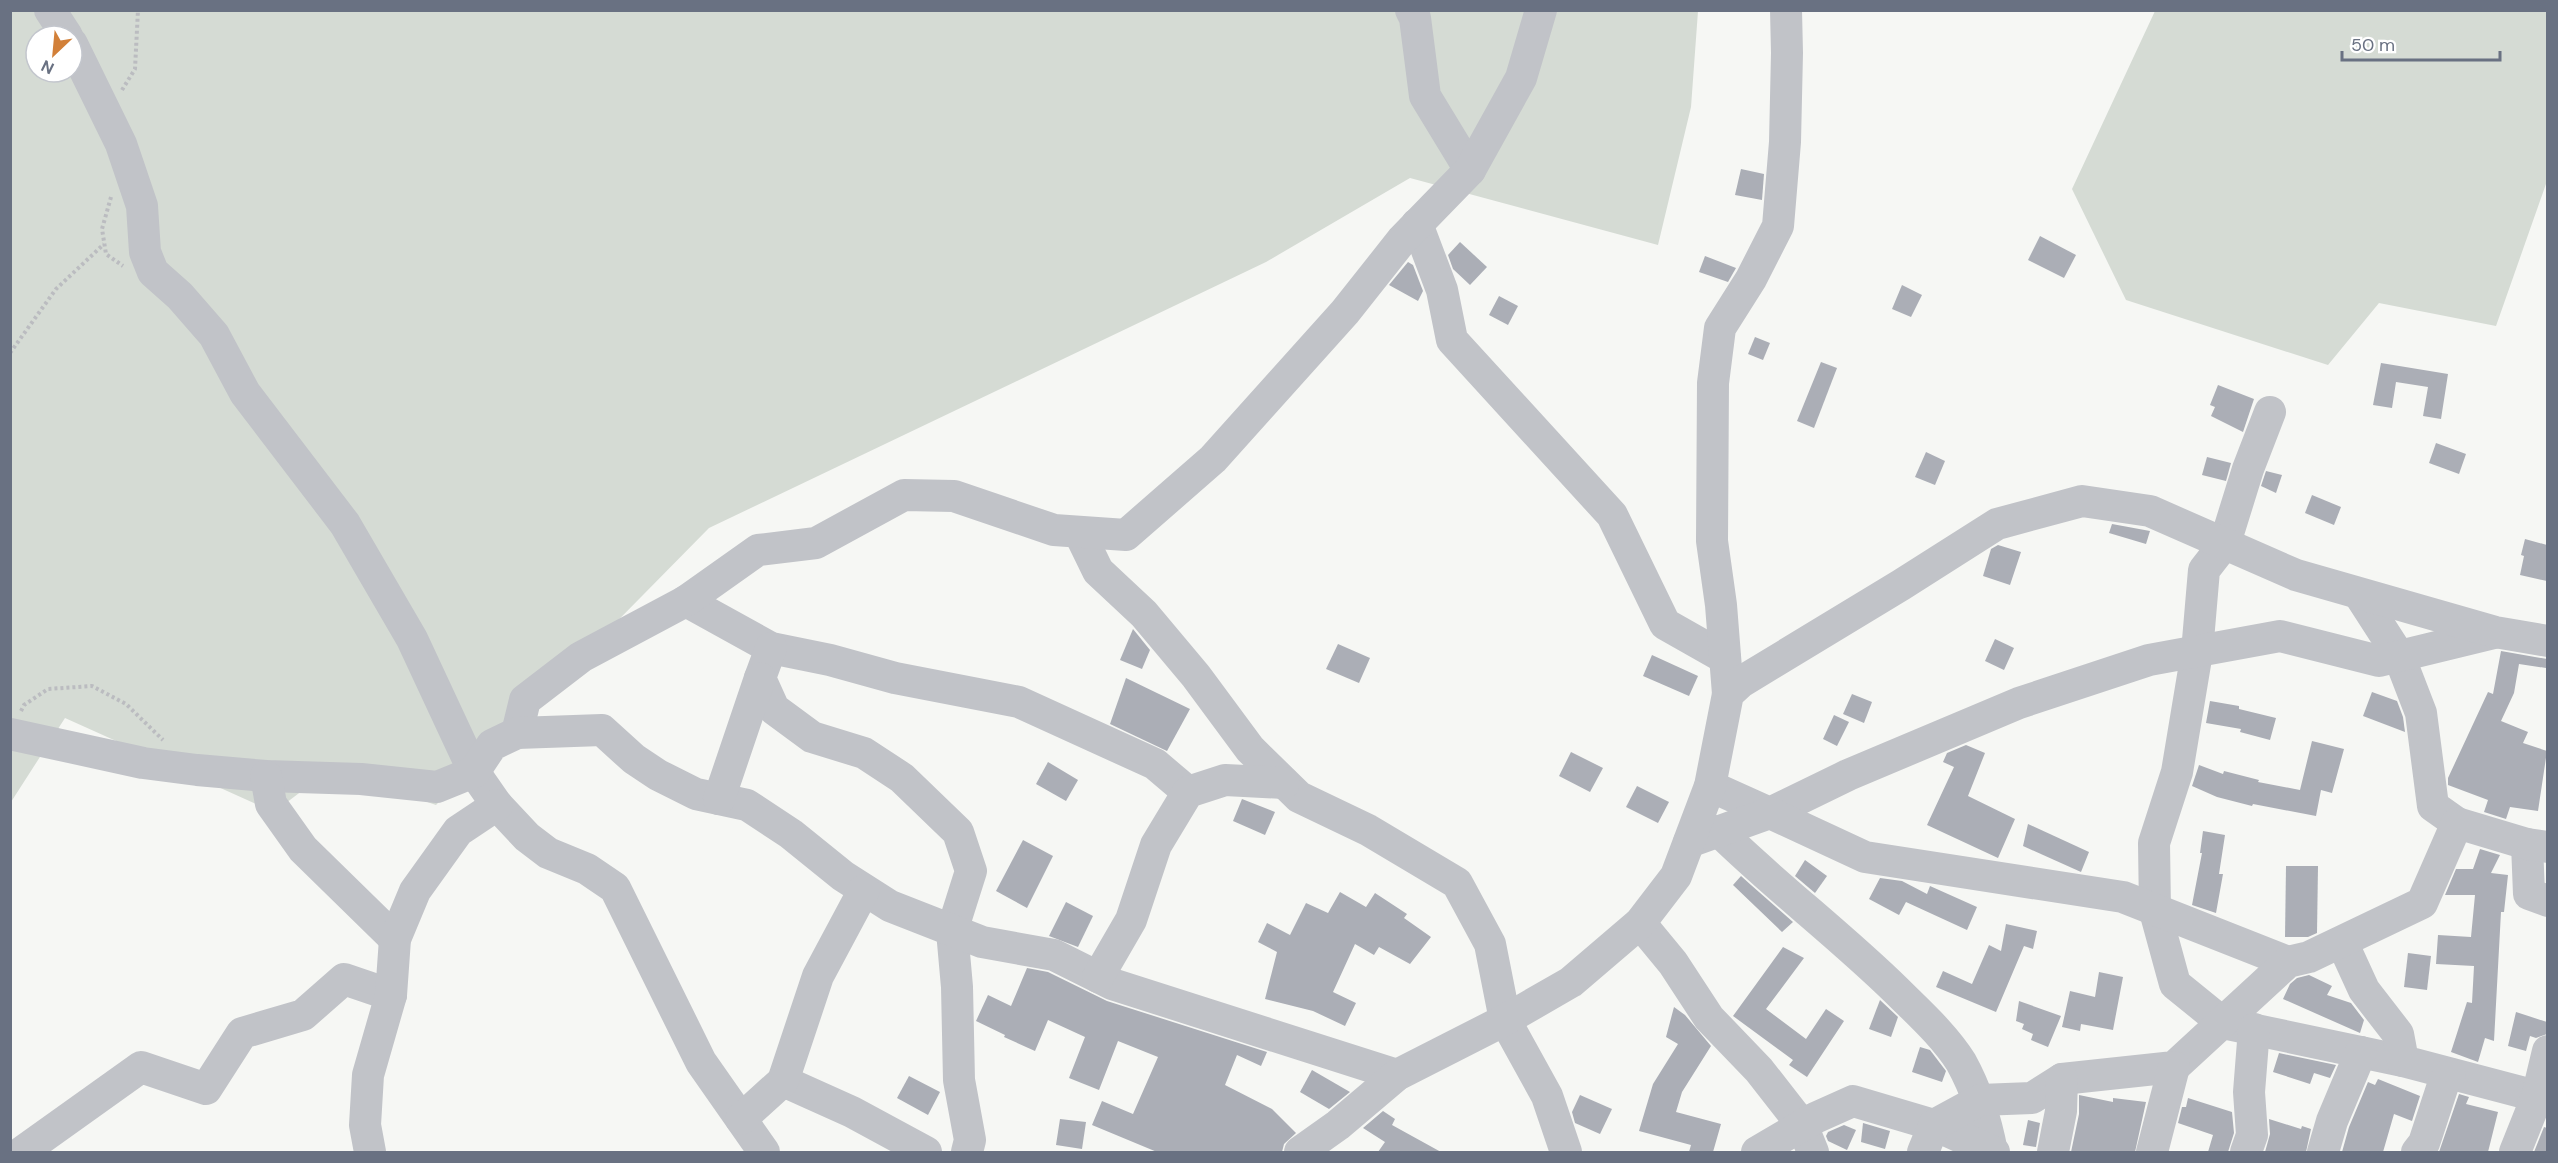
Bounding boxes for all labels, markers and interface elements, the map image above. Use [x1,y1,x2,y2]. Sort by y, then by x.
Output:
north arrow [24,24,84,84]
scale bar [2342,24,2500,62]
text: 50 m [2351,33,2395,57]
text: N [38,55,57,79]

